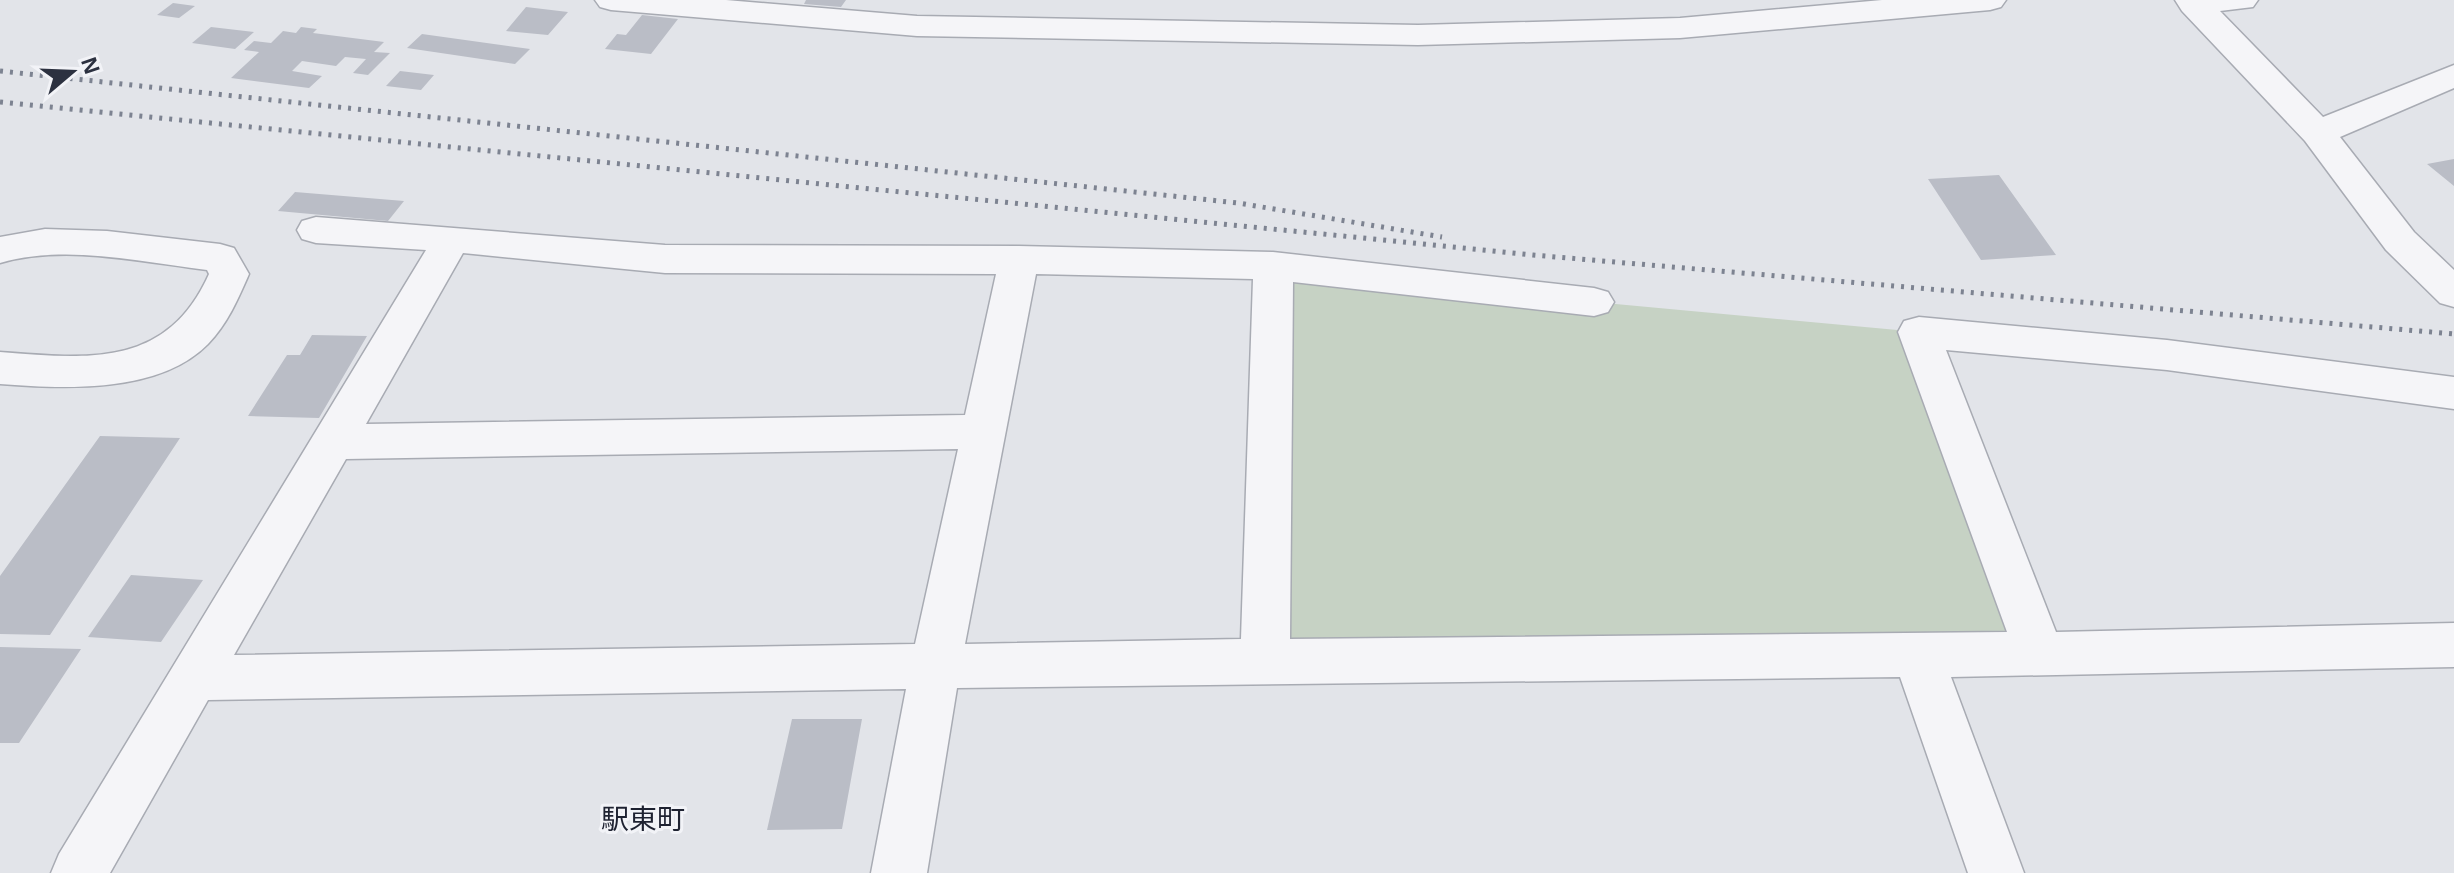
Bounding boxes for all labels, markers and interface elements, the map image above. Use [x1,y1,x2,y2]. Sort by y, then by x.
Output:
north arrow [32,32,112,112]
text: N [76,54,105,77]
district label: 駅東町 [601,804,685,835]

